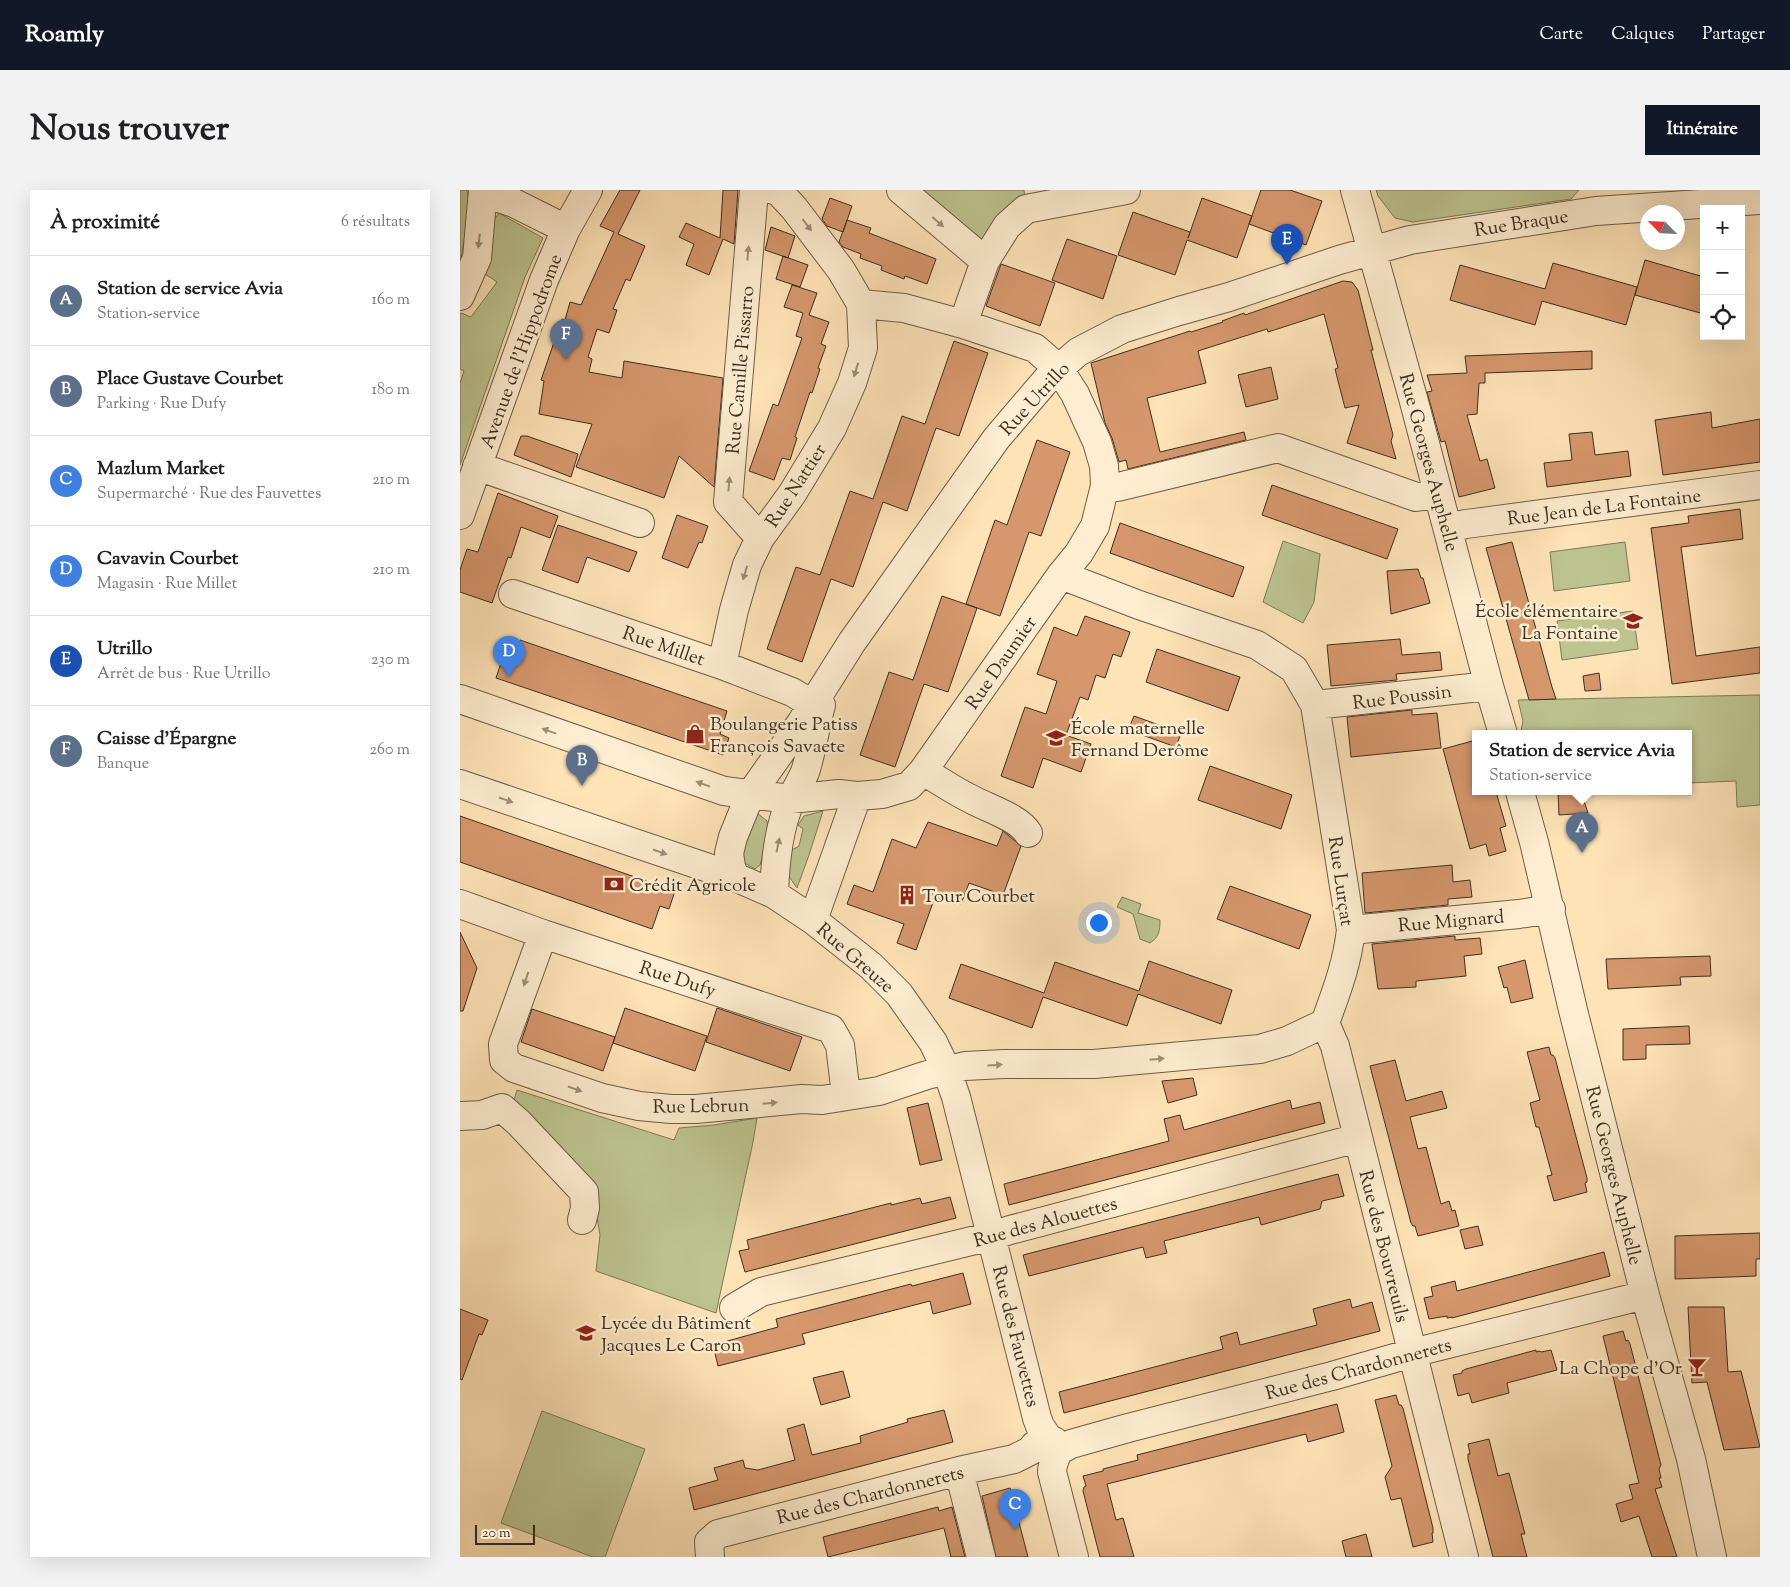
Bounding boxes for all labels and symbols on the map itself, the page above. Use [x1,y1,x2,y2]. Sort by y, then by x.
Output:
street label: Rue Braque [1472,204,1570,245]
north arrow [1640,205,1685,250]
one-way arrow [932,216,945,227]
one-way arrow [802,218,812,232]
pin: E [1271,224,1303,265]
one-way arrow [475,234,483,250]
one-way arrow [745,244,753,260]
street label: Avenue de l'Hippodrome [475,251,570,453]
street label: Rue Camille Pissarro [721,285,762,456]
pin: F [550,319,582,360]
street label: Rue Utrillo [994,357,1077,443]
one-way arrow [851,362,859,377]
street label: Rue Georges Auphelle [1391,370,1464,555]
street label: Rue Nattier [760,439,834,533]
one-way arrow [726,476,734,492]
street label: Rue Jean de La Fontaine [1506,483,1703,534]
one-way arrow [741,565,748,580]
place label: École élémentaire La Fontaine [1475,599,1618,648]
school or university icon: École élémentaire La Fontaine [1622,610,1644,632]
street label: Rue Daumier [960,611,1044,716]
street label: Rue Millet [618,621,708,674]
pin: D [493,636,525,677]
street label: Rue Poussin [1351,679,1453,718]
place label: Boulangerie Patiss François Savaete [710,712,858,761]
place label: École maternelle Fernand Derôme [1071,716,1209,765]
shop icon: Boulangerie Patiss François Savaete [684,723,706,745]
one-way arrow [541,727,556,735]
school or university icon: École maternelle Fernand Derôme [1045,727,1067,749]
pin: B [566,745,598,786]
one-way arrow [695,780,710,787]
one-way arrow [499,796,514,804]
pin: A [1566,812,1598,853]
street label: Rue Lurçat [1320,835,1359,928]
one-way arrow [775,837,783,853]
one-way arrow [653,848,668,856]
bank icon: Crédit Agricole [603,873,625,895]
place label: Crédit Agricole [629,873,756,900]
building icon: Tour Courbet [896,884,918,906]
place label: Tour Courbet [922,884,1035,911]
street label: Rue Mignard [1397,904,1506,941]
your location [1086,910,1112,936]
street label: Rue Greuze [809,917,899,1000]
street label: Rue Dufy [636,955,719,1006]
one-way arrow [522,972,530,987]
one-way arrow [1149,1055,1165,1063]
one-way arrow [987,1060,1003,1068]
street label: Rue Georges Auphelle [1577,1083,1648,1268]
one-way arrow [568,1085,583,1093]
street label: Rue Lebrun [652,1093,750,1122]
one-way arrow [762,1099,778,1107]
street label: Rue des Bouvreuils [1351,1168,1415,1326]
street label: Rue des Alouettes [971,1191,1121,1256]
street label: Rue des Fauvettes [984,1263,1045,1410]
place label: Lycée du Bâtiment Jacques Le Caron [600,1311,752,1360]
school or university icon: Lycée du Bâtiment Jacques Le Caron [575,1322,597,1344]
street label: Rue des Chardonnerets [1262,1333,1455,1408]
place label: La Chope d'Or [1559,1356,1682,1383]
bar icon: La Chope d'Or [1686,1356,1708,1378]
street label: Rue des Chardonnerets [774,1460,967,1533]
pin: C [999,1489,1031,1530]
scale bar [475,1522,535,1545]

